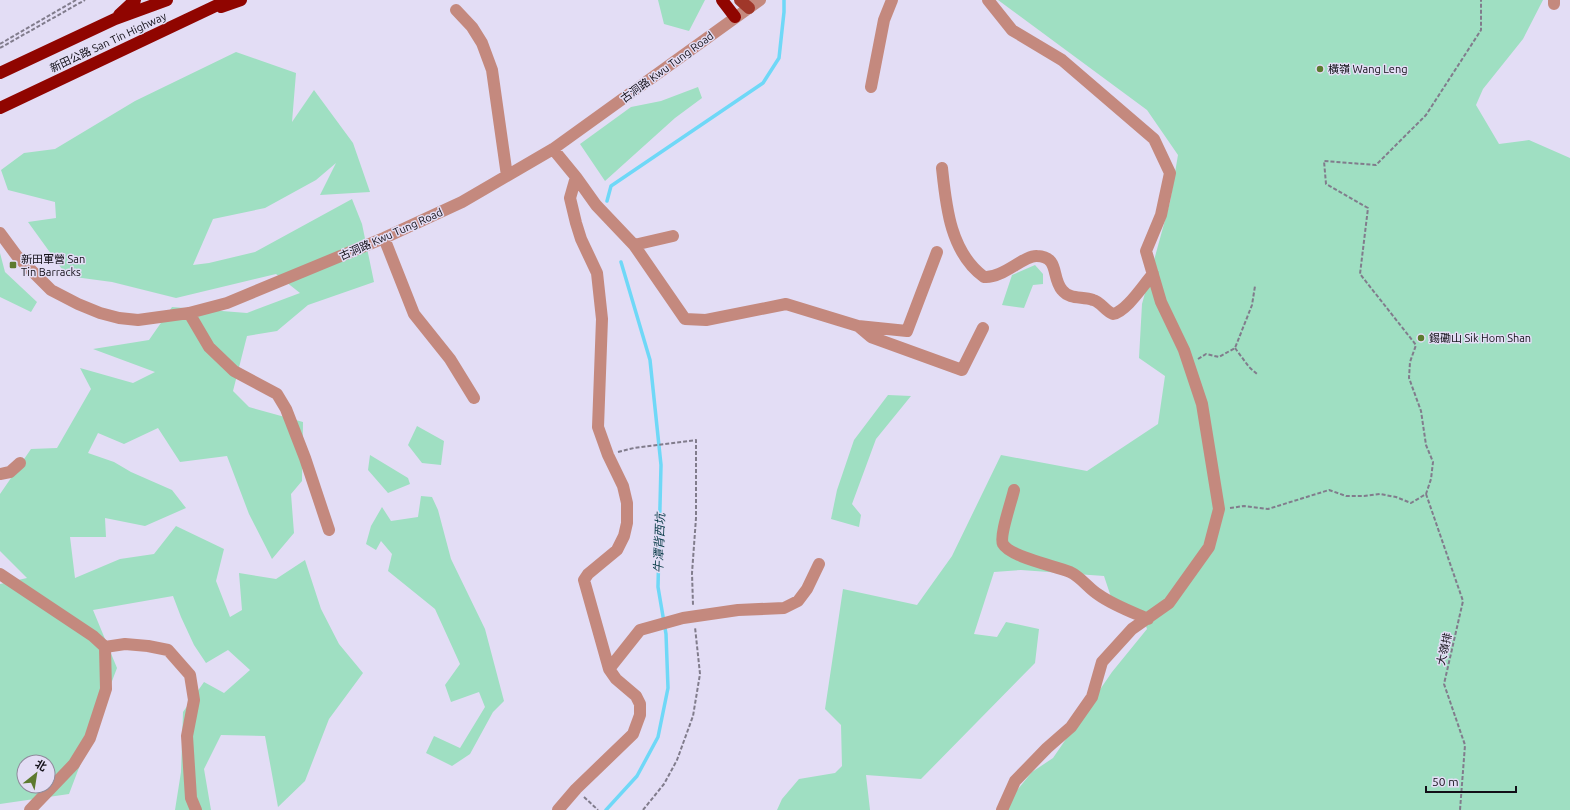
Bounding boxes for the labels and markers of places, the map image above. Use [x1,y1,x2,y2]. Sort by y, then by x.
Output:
place label: 橫嶺 Wang Leng [1328,63,1408,75]
marker: 橫嶺 Wang Leng [1315,64,1325,74]
place label: 新田軍營 San Tin Barracks [21,253,85,278]
marker: 新田軍營 San Tin Barracks [8,260,18,270]
place label: 錫磡山 Sik Hom Shan [1429,332,1531,344]
marker: 錫磡山 Sik Hom Shan [1416,333,1426,343]

